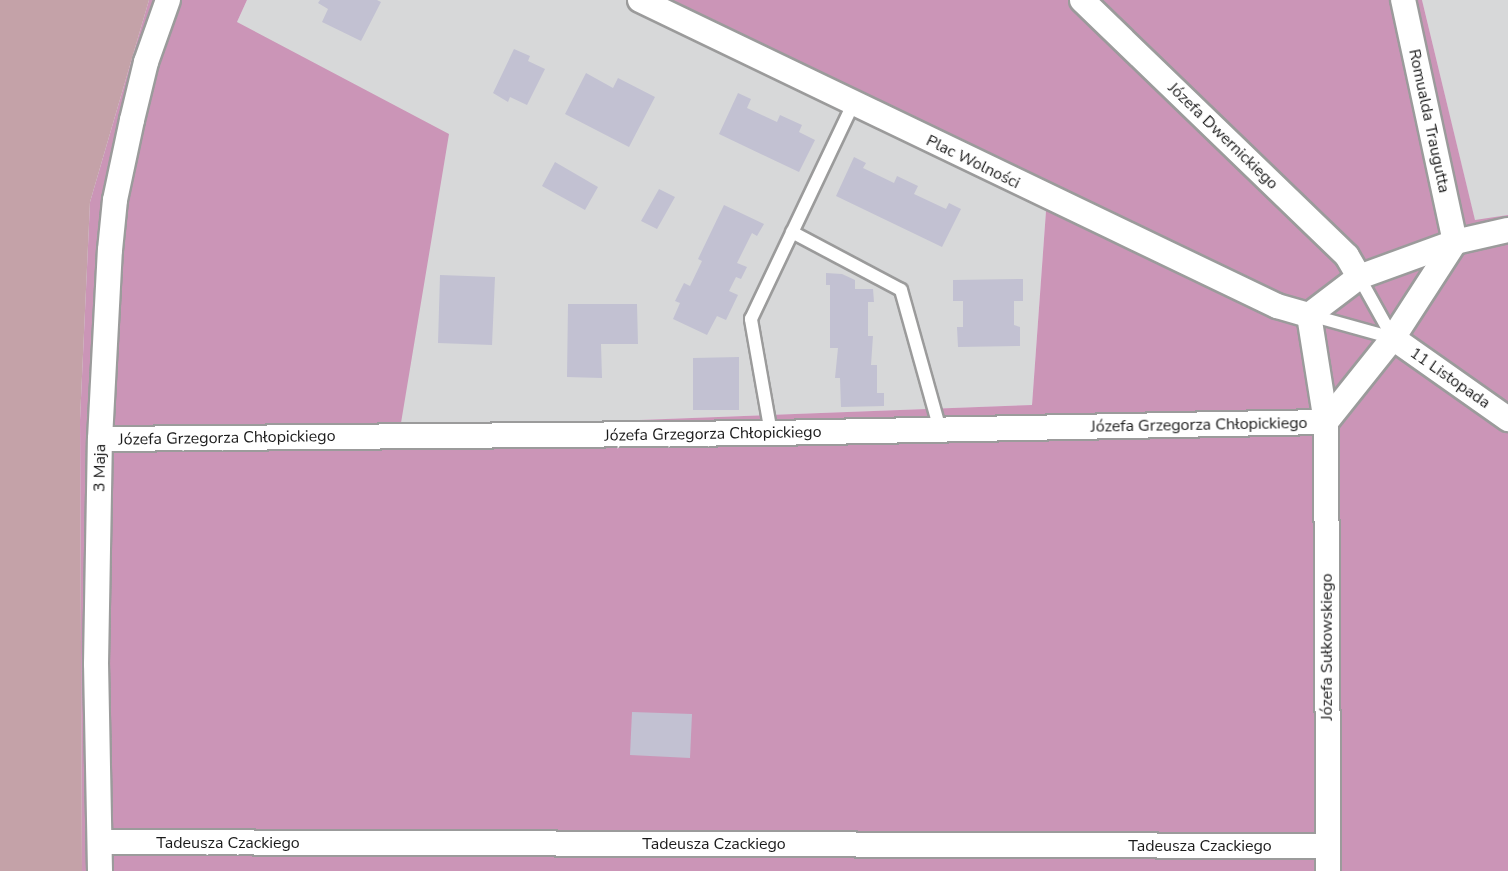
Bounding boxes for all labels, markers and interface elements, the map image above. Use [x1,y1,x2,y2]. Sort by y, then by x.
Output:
street label: Romualda Traugutta [1404,47,1454,195]
street label: Józefa Dwernickiego [1164,78,1282,194]
street label: Plac Wolności [923,131,1023,193]
street label: 11 Listopada [1406,343,1494,413]
street label: Józefa Grzegorza Chłopickiego [1090,414,1308,436]
street label: Józefa Grzegorza Chłopickiego [604,423,822,445]
street label: Józefa Grzegorza Chłopickiego [118,427,336,449]
street label: 3 Maja [90,444,110,492]
street label: Józefa Sułkowskiego [1317,573,1337,721]
street label: Tadeusza Czackiego [156,833,300,853]
street label: Tadeusza Czackiego [642,834,786,854]
street label: Tadeusza Czackiego [1128,836,1272,856]

